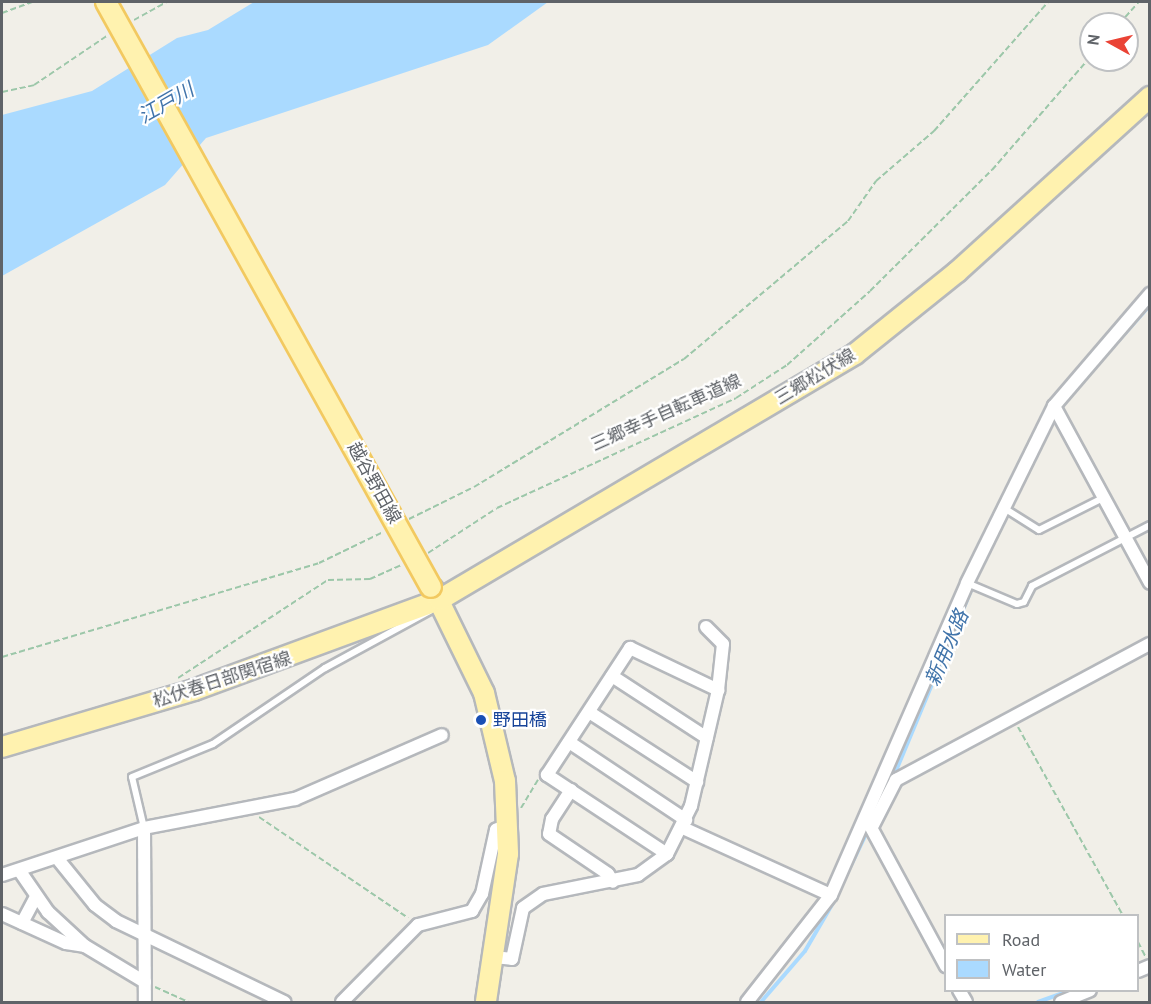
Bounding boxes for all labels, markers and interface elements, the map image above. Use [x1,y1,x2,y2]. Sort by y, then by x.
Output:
north arrow [1079,12,1139,72]
text: N [1083,33,1104,46]
water label: 江戸川 [134,78,198,128]
street label: 三郷松伏線 [771,345,859,409]
street label: 三郷幸手自転車道線 [588,370,744,456]
street label: 越谷野田線 [343,438,405,528]
water label: 新用水路 [920,606,974,690]
street label: 松伏春日部関宿線 [150,647,294,713]
place label: 野田橋 [493,709,547,731]
marker: 野田橋 [474,713,488,727]
legend [944,914,1139,992]
text: Road [1002,928,1040,951]
text: Water [1002,958,1046,981]

